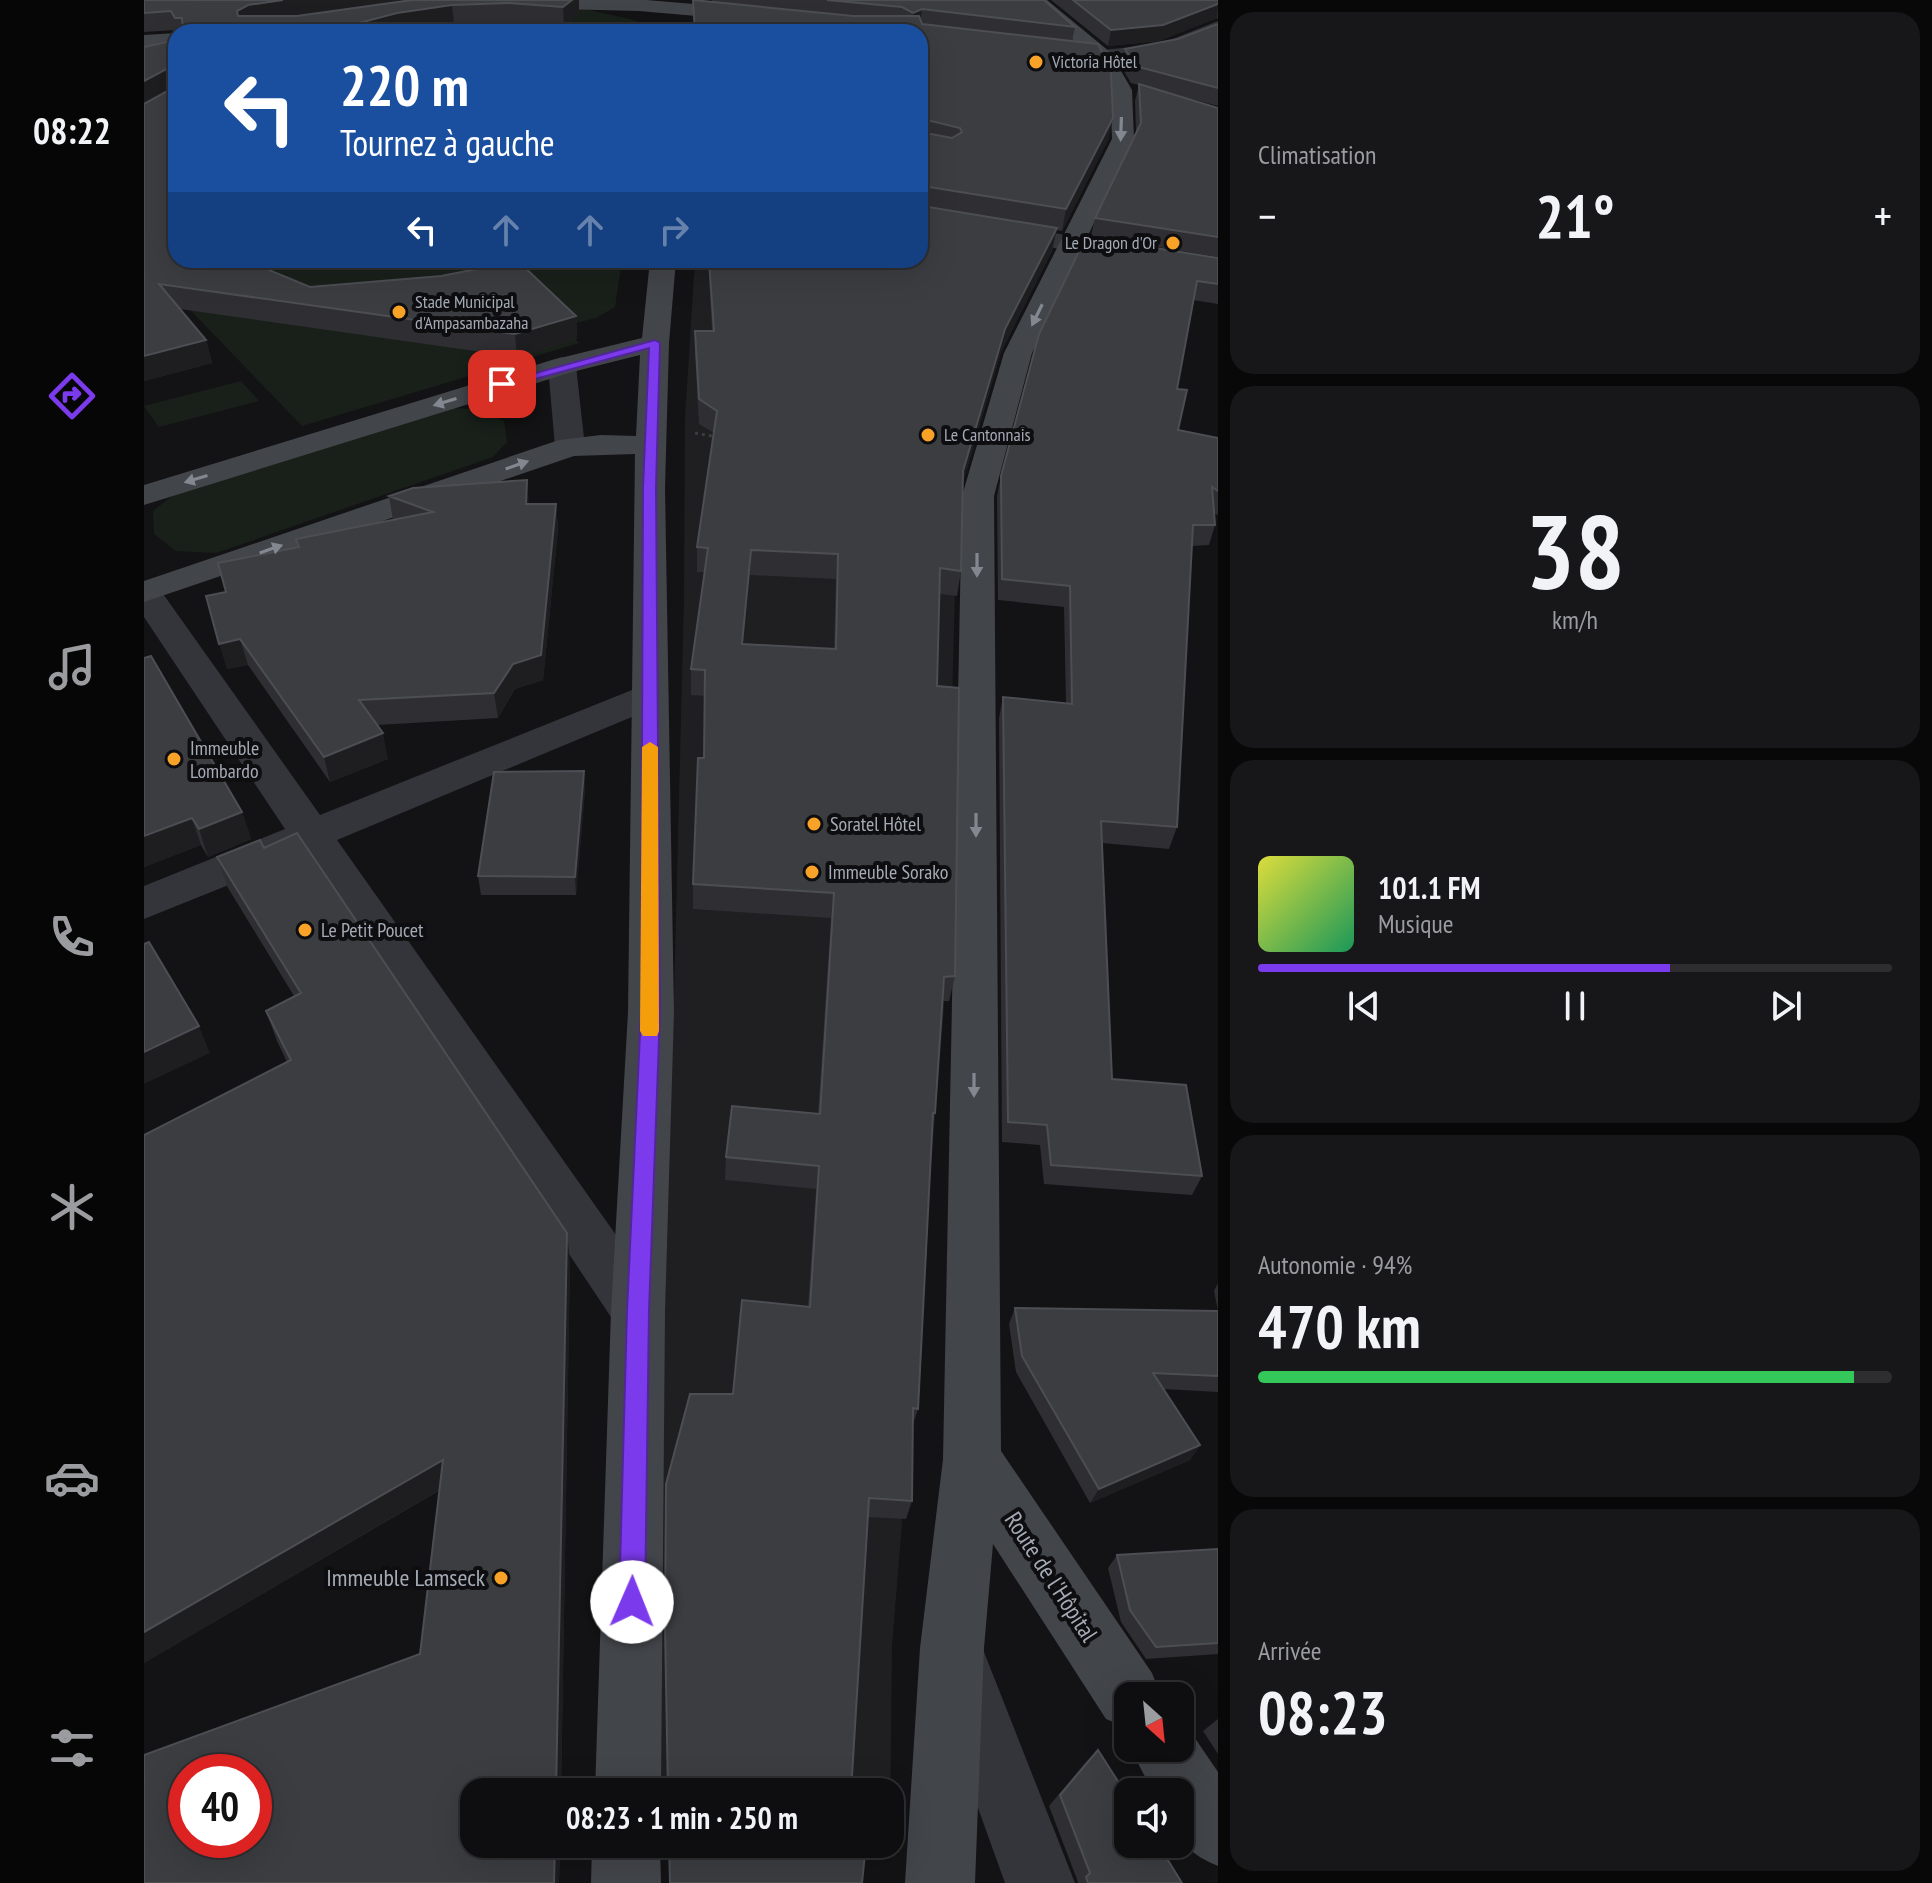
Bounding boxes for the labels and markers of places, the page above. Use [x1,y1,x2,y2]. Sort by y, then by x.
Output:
place label: Victoria Hôtel [1051,50,1138,73]
marker: Victoria Hôtel [1027,53,1045,71]
place label: Le Dragon d'Or [1065,231,1157,254]
marker: Le Dragon d'Or [1164,234,1182,252]
place label: Stade Municipal d'Ampasambazaha [415,290,528,334]
marker: Stade Municipal d'Ampasambazaha [390,303,408,321]
pin [468,350,536,418]
place label: Le Cantonnais [944,423,1031,446]
marker: Le Cantonnais [919,426,937,444]
place label: Immeuble Lombardo [190,735,259,784]
marker: Immeuble Lombardo [165,750,183,768]
place label: Soratel Hôtel [830,811,921,837]
marker: Soratel Hôtel [805,815,823,833]
place label: Immeuble Sorako [828,859,948,885]
marker: Immeuble Sorako [803,863,821,881]
place label: Le Petit Poucet [321,917,424,943]
marker: Le Petit Poucet [296,921,314,939]
place label: Immeuble Lamseck [326,1562,486,1593]
marker: Immeuble Lamseck [492,1569,510,1587]

